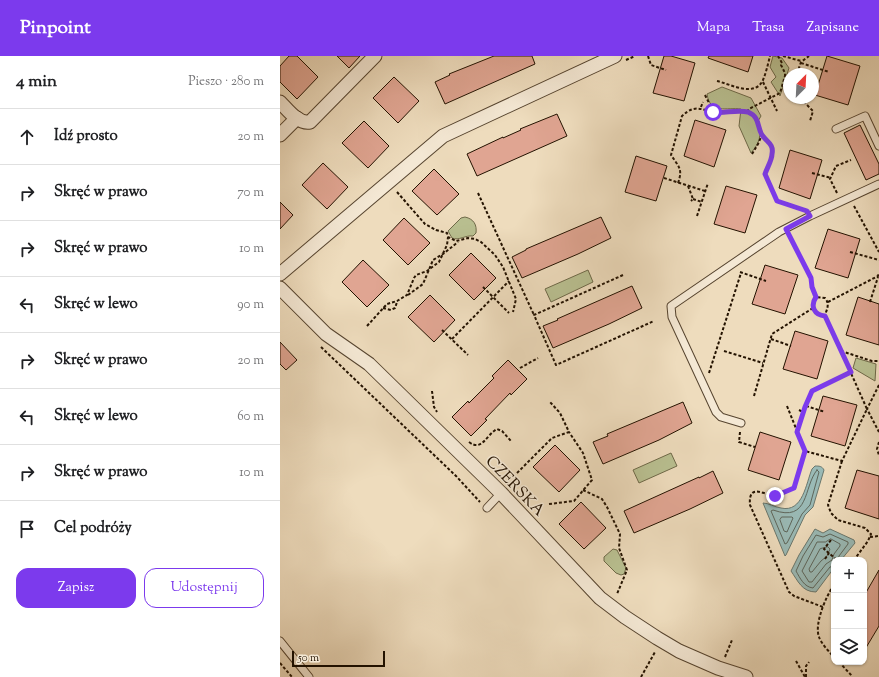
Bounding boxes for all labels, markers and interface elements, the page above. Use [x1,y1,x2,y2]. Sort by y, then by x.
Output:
text: Pinpoint [20,15,91,42]
text: Mapa [697,18,730,38]
text: Trasa [752,18,784,38]
text: Zapisane [806,18,859,38]
north arrow [783,68,819,104]
text: 4 min [16,70,57,94]
text: Pieszo · 280 m [188,73,264,91]
route start [704,103,722,121]
icon: ahead [16,126,38,148]
text: Idź prosto [54,126,118,147]
text: 20 m [238,128,264,146]
icon: right [16,182,38,204]
text: Skręć w prawo [54,182,148,203]
text: 70 m [237,184,264,202]
icon: right [16,238,38,260]
text: Skręć w prawo [54,238,148,259]
text: 10 m [239,240,264,258]
icon: left [16,294,38,316]
text: Skręć w lewo [54,294,138,315]
text: 90 m [237,296,264,314]
icon: right [16,350,38,372]
text: Skręć w prawo [54,350,148,371]
text: 20 m [238,352,264,370]
icon: left [16,406,38,428]
text: Skręć w lewo [54,406,138,427]
text: 60 m [237,408,264,426]
street label: CZERSKA [479,451,549,522]
icon: right [16,462,38,484]
text: Skręć w prawo [54,462,148,483]
text: 10 m [239,464,264,482]
route end [766,487,784,505]
icon: arrive [16,518,38,540]
text: Cel podróży [54,518,132,539]
map controls [831,557,867,665]
button: + [831,557,867,593]
button: Zapisz [16,568,136,608]
button: Udostępnij [144,568,264,608]
button: − [831,593,867,629]
button: layers [831,629,867,665]
scale bar [292,649,385,668]
text: 50 m [298,650,319,666]

